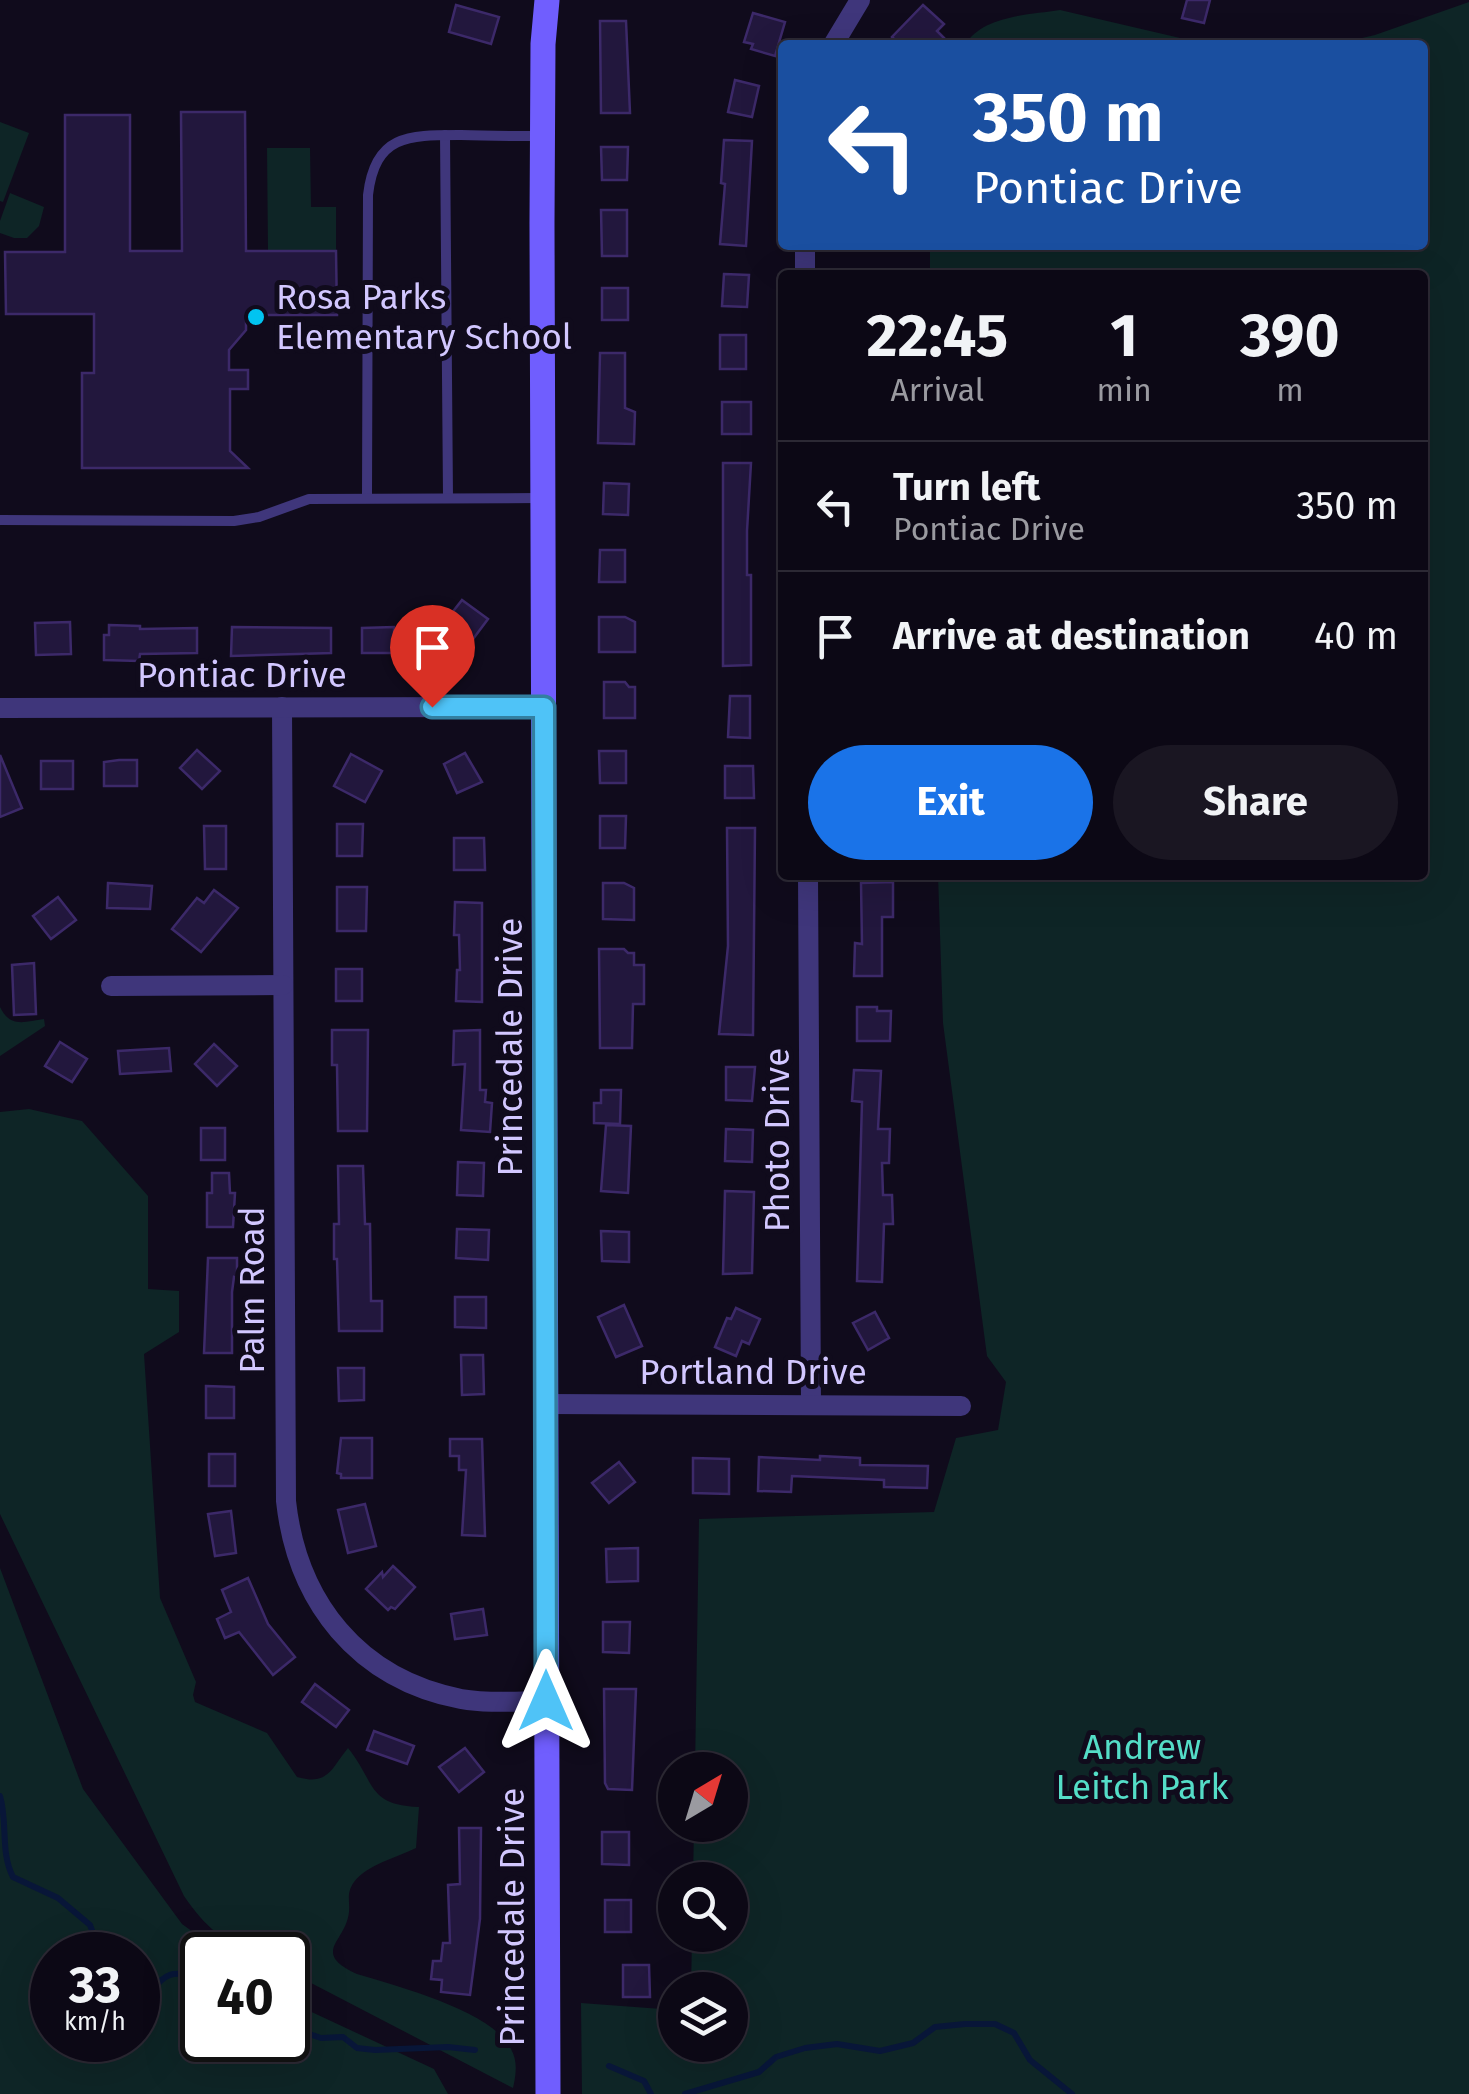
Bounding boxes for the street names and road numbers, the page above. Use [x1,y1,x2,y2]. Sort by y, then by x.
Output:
street label: Pontiac Drive [137,654,347,696]
street label: Princedale Drive [489,918,531,1176]
street label: Photo Drive [756,1048,798,1232]
street label: Palm Road [231,1206,273,1374]
street label: Portland Drive [639,1351,867,1393]
street label: Princedale Drive [491,1788,533,2046]

